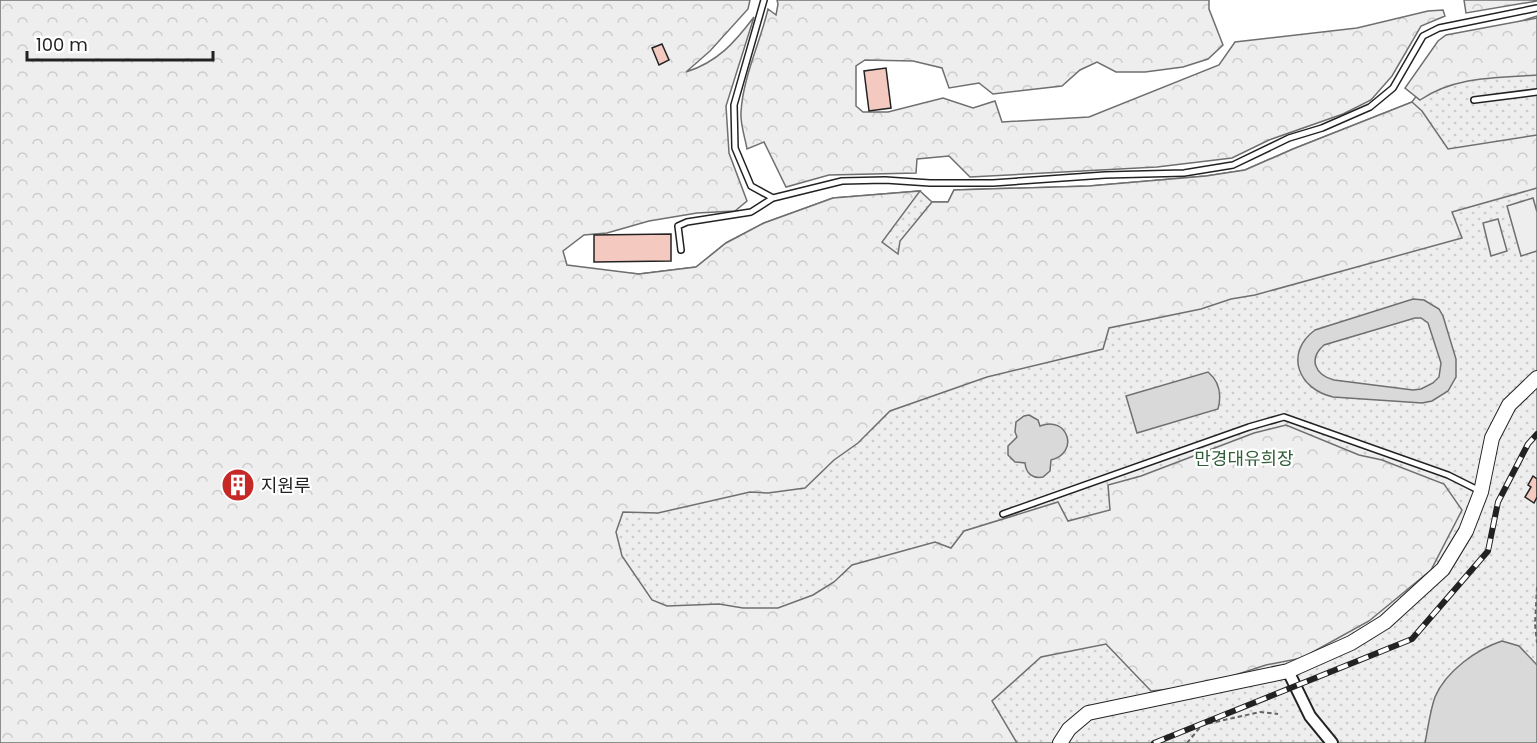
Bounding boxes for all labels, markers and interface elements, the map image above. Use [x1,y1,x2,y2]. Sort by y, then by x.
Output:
scale bar [27,24,213,62]
text: 100 m [36,32,88,57]
park label: 만경대유희장 [1194,446,1294,471]
building icon: 지원루 [220,467,256,503]
place label: 지원루 [261,473,311,498]

